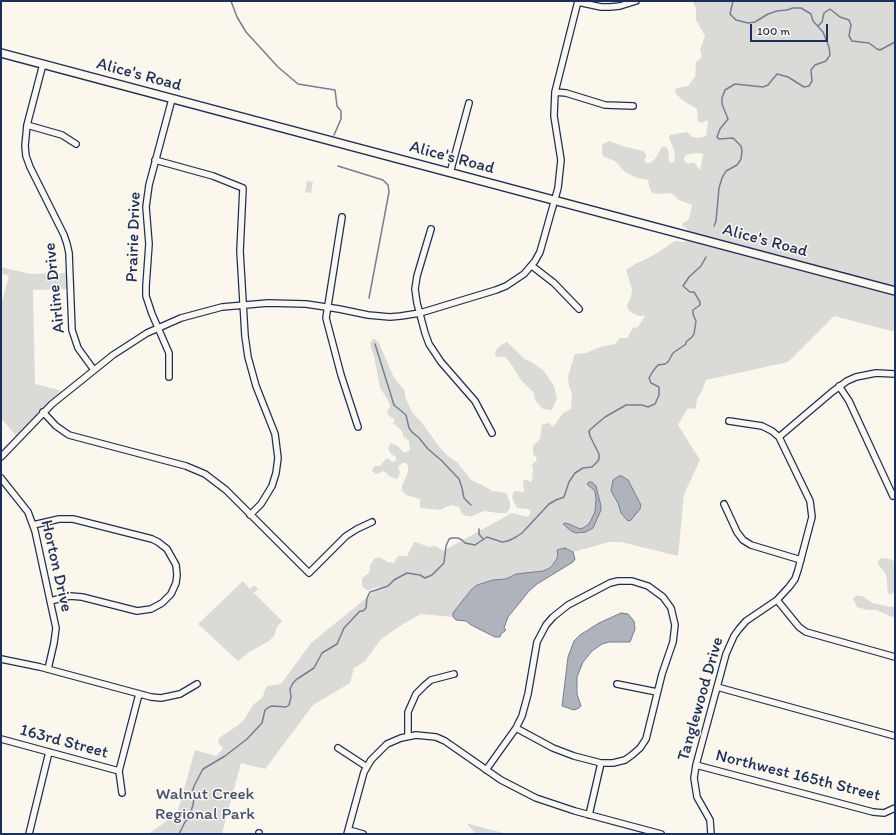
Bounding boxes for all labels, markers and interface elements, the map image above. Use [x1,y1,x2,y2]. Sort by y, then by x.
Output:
scale bar [752,16,830,42]
text: 100 m [757,24,790,38]
street label: Alice's Road [94,54,184,96]
street label: Alice's Road [407,137,497,179]
street label: Prairie Drive [122,191,146,283]
street label: Alice's Road [720,220,810,262]
street label: Airline Drive [40,242,70,334]
street label: Horton Drive [35,518,77,614]
street label: Tanglewood Drive [674,635,728,763]
street label: 163rd Street [18,720,110,764]
street label: Northwest 165th Street [713,746,883,806]
park label: Walnut Creek Regional Park [155,785,255,825]

